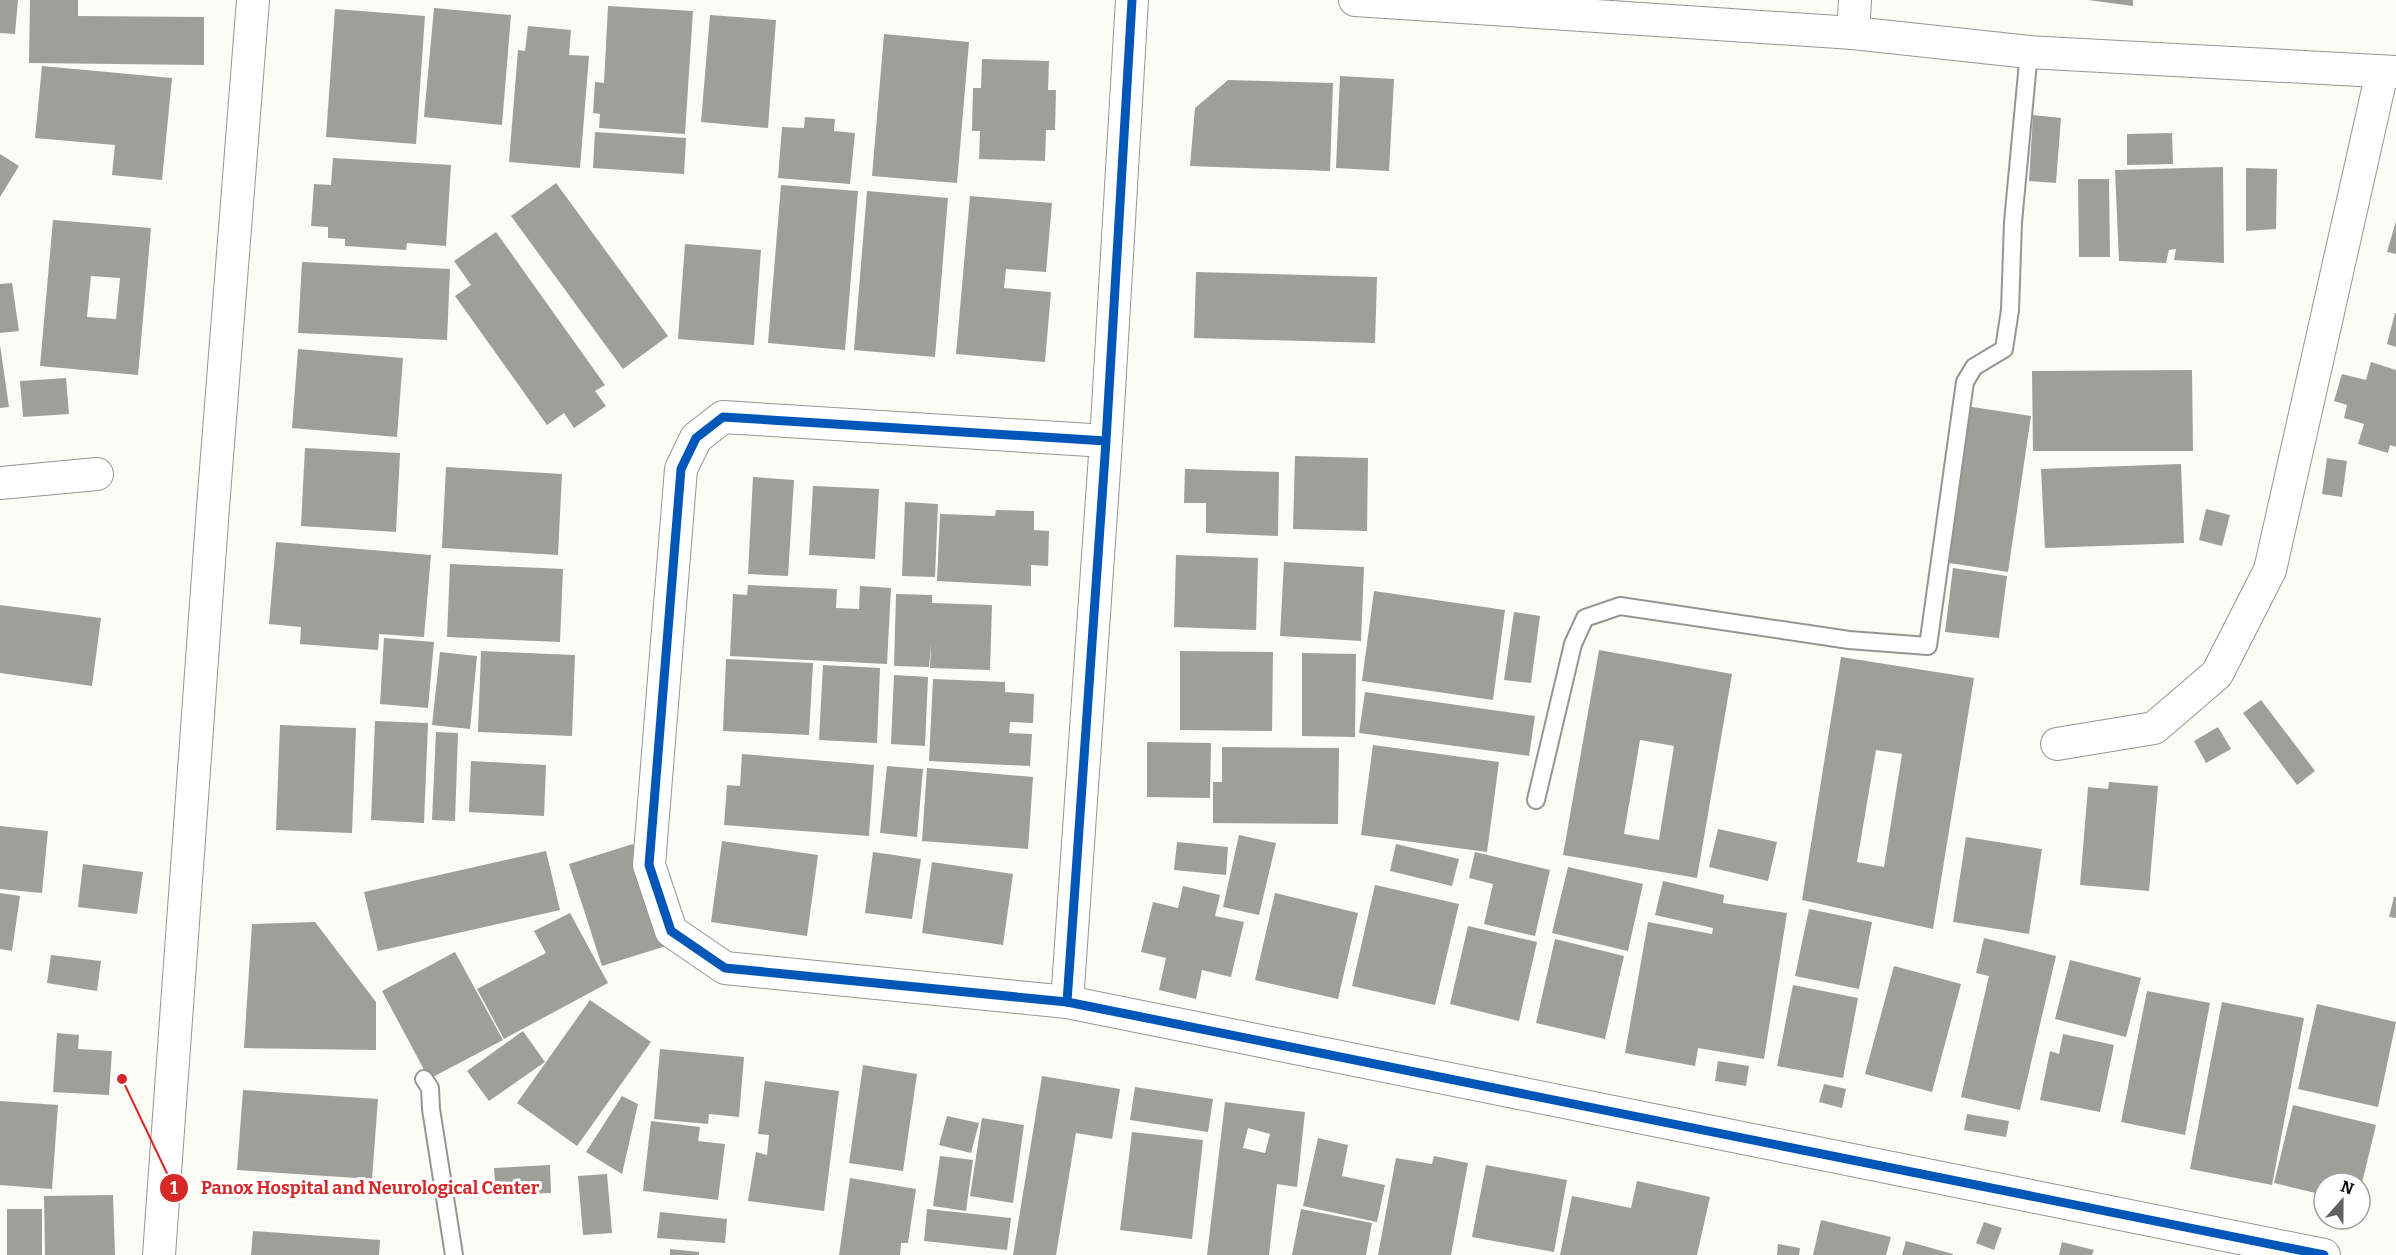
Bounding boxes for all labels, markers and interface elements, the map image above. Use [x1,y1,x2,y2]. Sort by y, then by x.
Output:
callout: Panox Hospital and Neurological Center [159,1170,551,1206]
north arrow [2312,1171,2372,1231]
text: N [2338,1176,2356,1199]
text: 1 [170,1177,178,1199]
text: Panox Hospital and Neurological Center [201,1177,540,1199]

